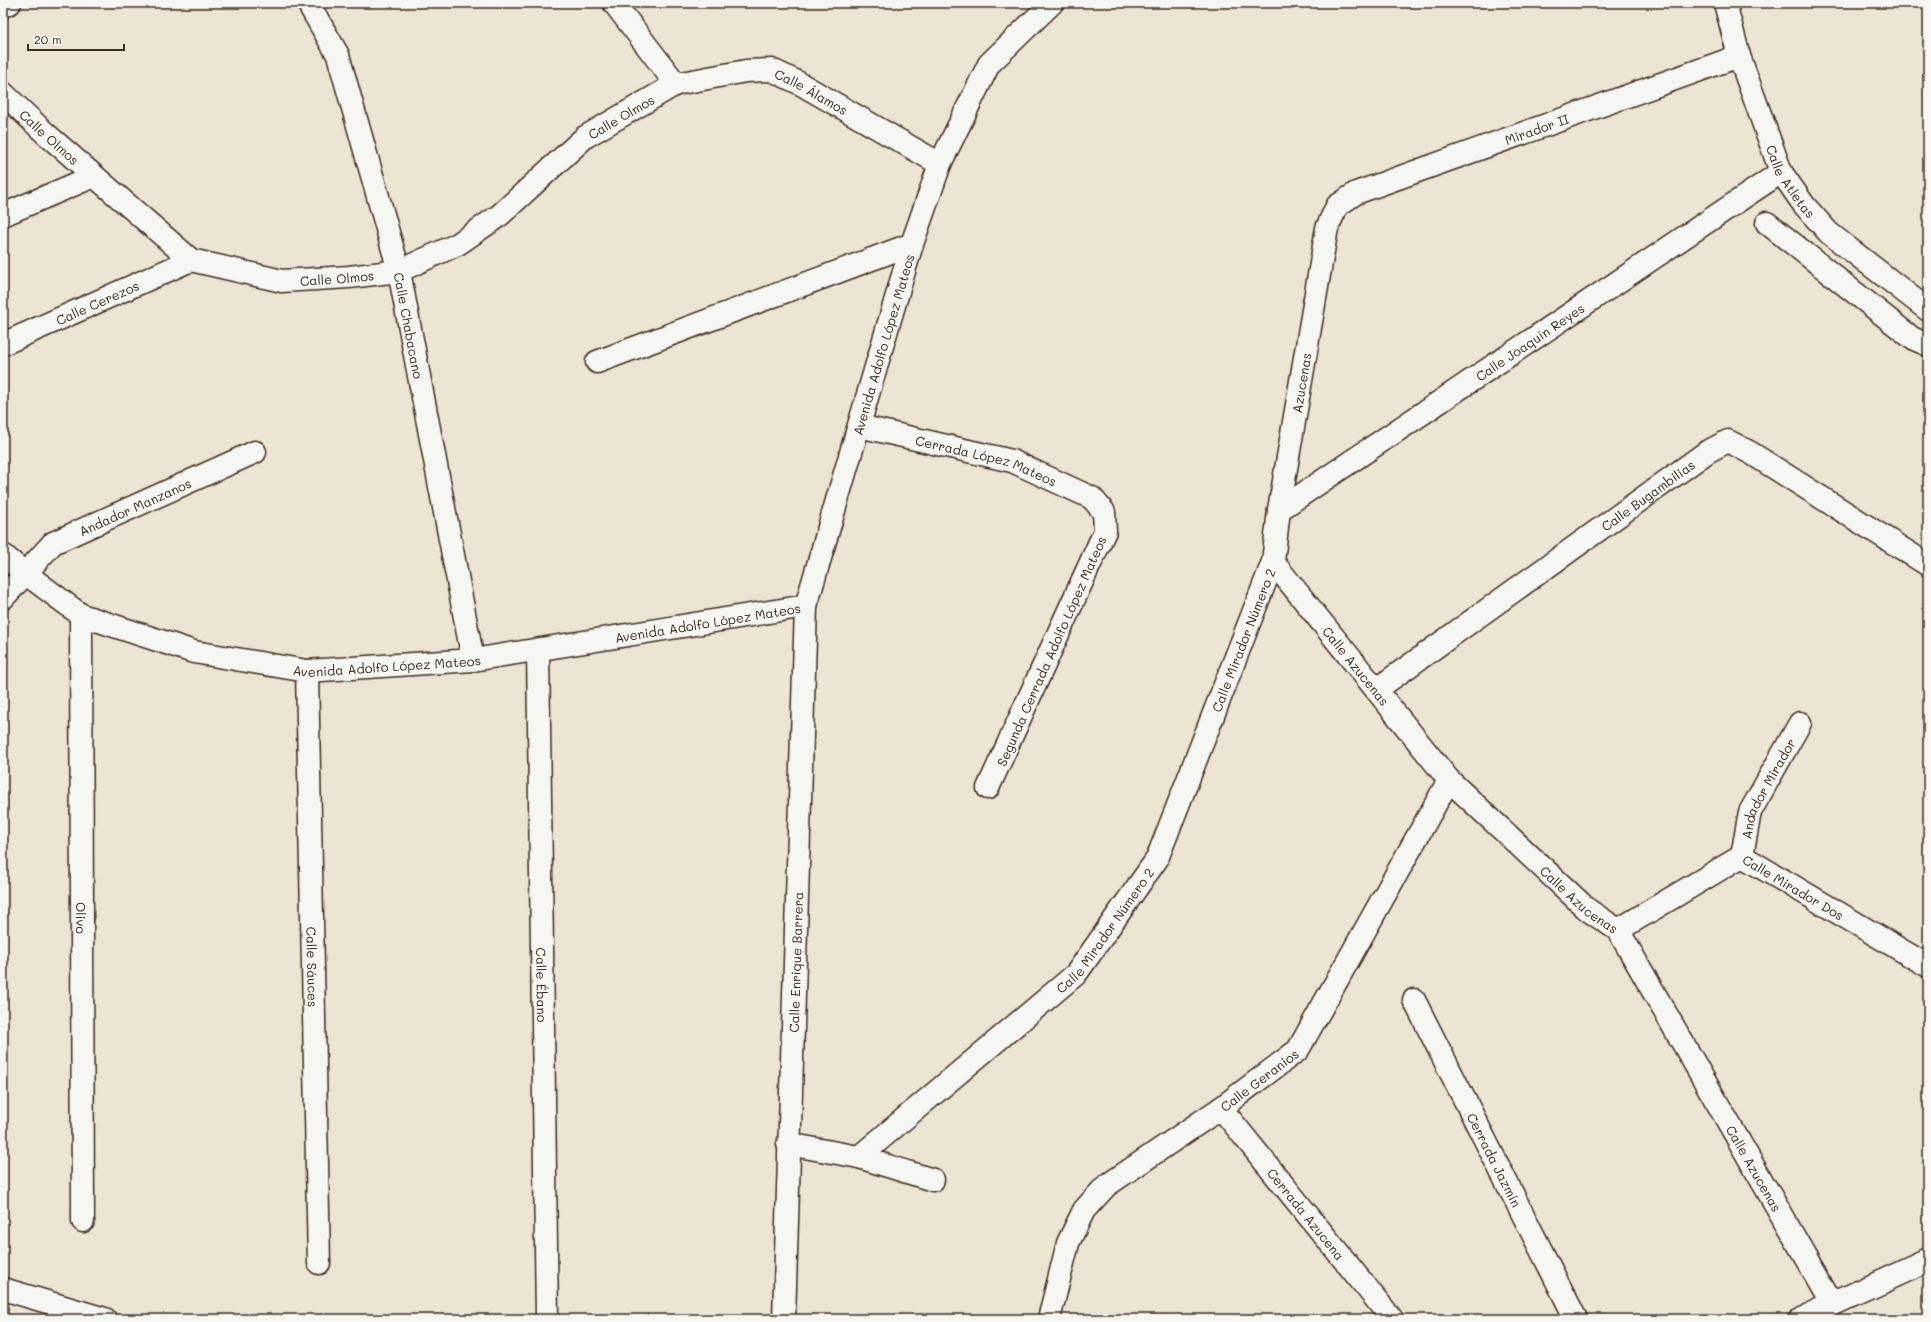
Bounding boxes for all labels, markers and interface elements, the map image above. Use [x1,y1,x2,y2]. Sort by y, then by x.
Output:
scale bar [28,26,124,52]
text: 20 m [34,31,62,47]
street label: Calle Álamos [772,64,851,118]
street label: Calle Olmos [584,90,657,142]
street label: Calle Olmos [17,105,83,168]
street label: Mirador II [1502,109,1571,148]
street label: Calle Atletas [1763,142,1820,221]
street label: Avenida Adolfo López Mateos [848,252,917,437]
street label: Calle Olmos [299,266,375,288]
street label: Calle Chabacano [391,271,428,380]
street label: Calle Cerezos [53,276,141,328]
street label: Calle Joaquín Reyes [1472,299,1587,384]
street label: Azucenas [1287,351,1314,414]
street label: Cerrada López Mateos [914,431,1060,489]
street label: Calle Bugambilias [1597,455,1698,534]
street label: Andador Manzanos [76,473,194,539]
street label: Segunda Cerrada Adolfo López Mateos [992,533,1110,769]
street label: Calle Mirador Número 2 [1207,566,1278,714]
street label: Avenida Adolfo López Mateos [614,599,802,645]
street label: Calle Azucenas [1320,622,1394,709]
street label: Avenida Adolfo López Mateos [292,650,482,680]
street label: Andador Mirador [1737,735,1798,840]
street label: Calle Mirador Dos [1740,850,1847,923]
street label: Calle Azucenas [1537,861,1622,936]
street label: Calle Mirador Número 2 [1052,864,1157,996]
street label: Calle Enrique Barrera [784,891,806,1033]
street label: Olivo [73,902,91,934]
street label: Calle Sáuces [304,926,322,1007]
street label: Calle Ébano [533,947,552,1023]
street label: Calle Geranios [1216,1044,1301,1114]
street label: Cerrada Jazmín [1464,1110,1526,1209]
street label: Calle Azucenas [1723,1122,1786,1214]
street label: Cerrada Azucena [1264,1164,1349,1263]

